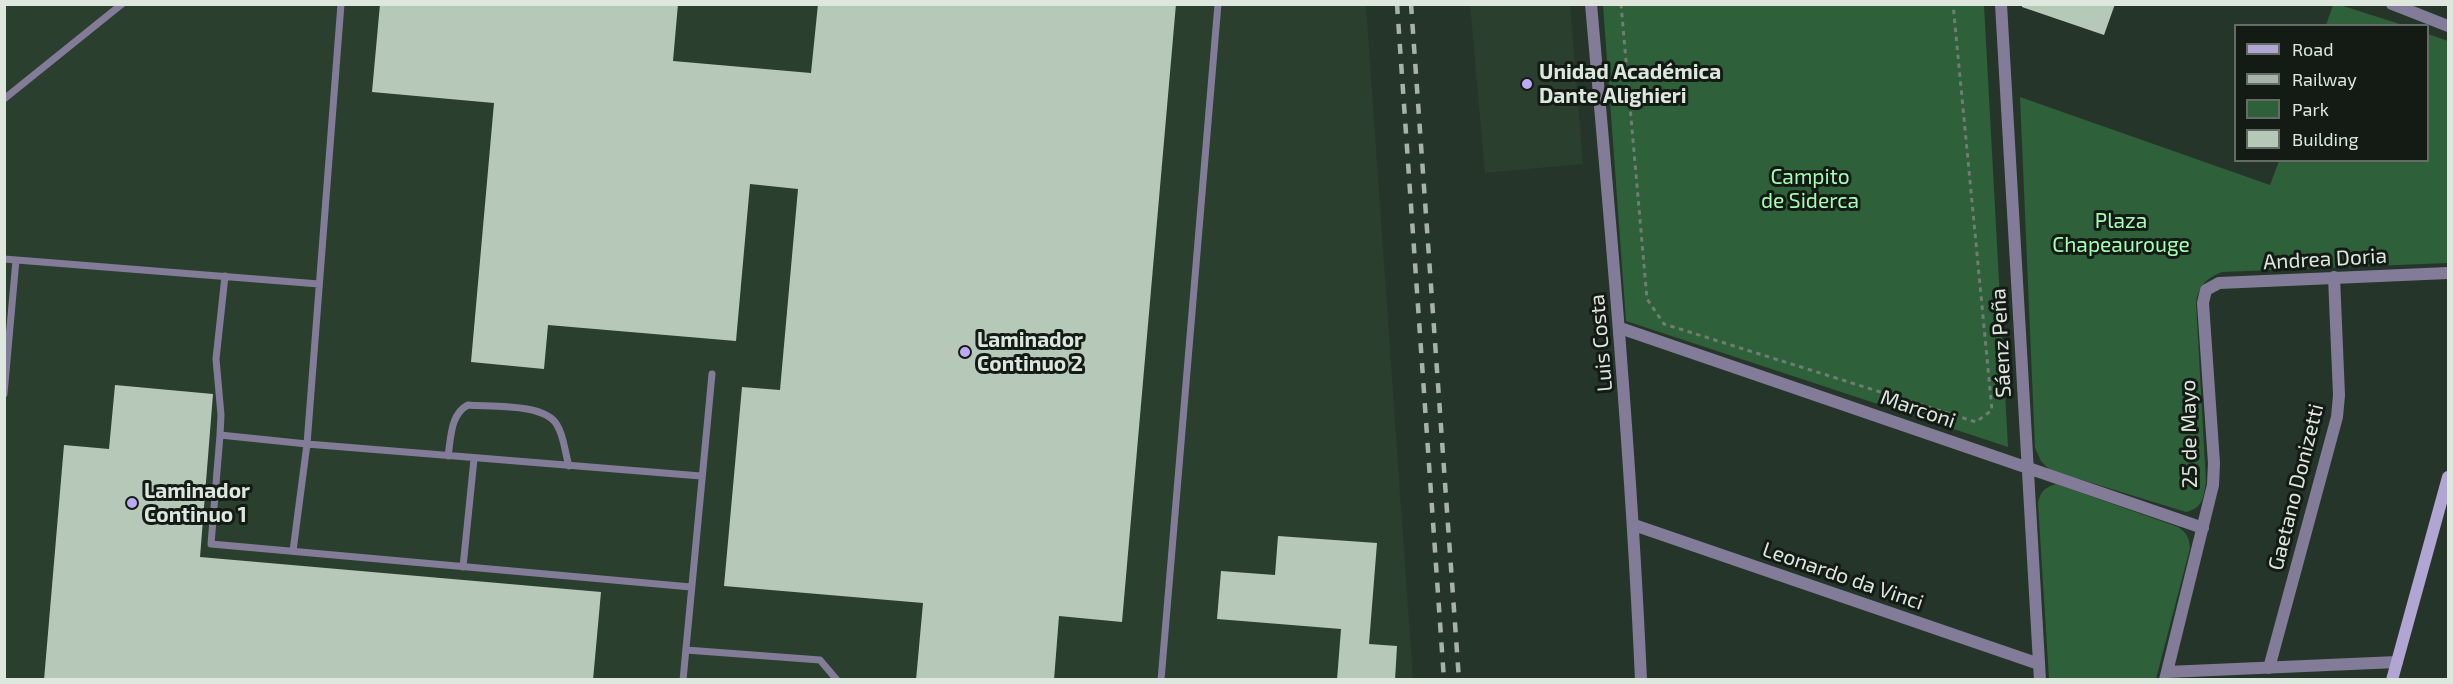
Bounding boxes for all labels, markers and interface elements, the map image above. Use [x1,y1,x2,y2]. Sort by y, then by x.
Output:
legend [2234,24,2429,162]
text: Road [2292,38,2333,60]
place label: Unidad Académica Dante Alighieri [1539,59,1721,109]
text: Railway [2292,68,2357,90]
marker: Unidad Académica Dante Alighieri [1520,77,1534,91]
text: Park [2292,98,2329,120]
text: Building [2292,128,2359,150]
park label: Campito de Siderca [1761,164,1859,214]
park label: Plaza Chapeaurouge [2052,208,2190,258]
street label: Andrea Doria [2262,243,2388,275]
street label: Sáenz Peña [1986,288,2016,398]
street label: Luis Costa [1584,293,1618,393]
place label: Laminador Continuo 2 [977,327,1083,377]
marker: Laminador Continuo 2 [958,345,972,359]
street label: 25 de Mayo [2175,379,2203,489]
street label: Marconi [1877,384,1959,434]
street label: Gaetano Donizetti [2263,401,2329,573]
place label: Laminador Continuo 1 [144,478,250,528]
marker: Laminador Continuo 1 [125,496,139,510]
street label: Leonardo da Vinci [1759,537,1927,615]

